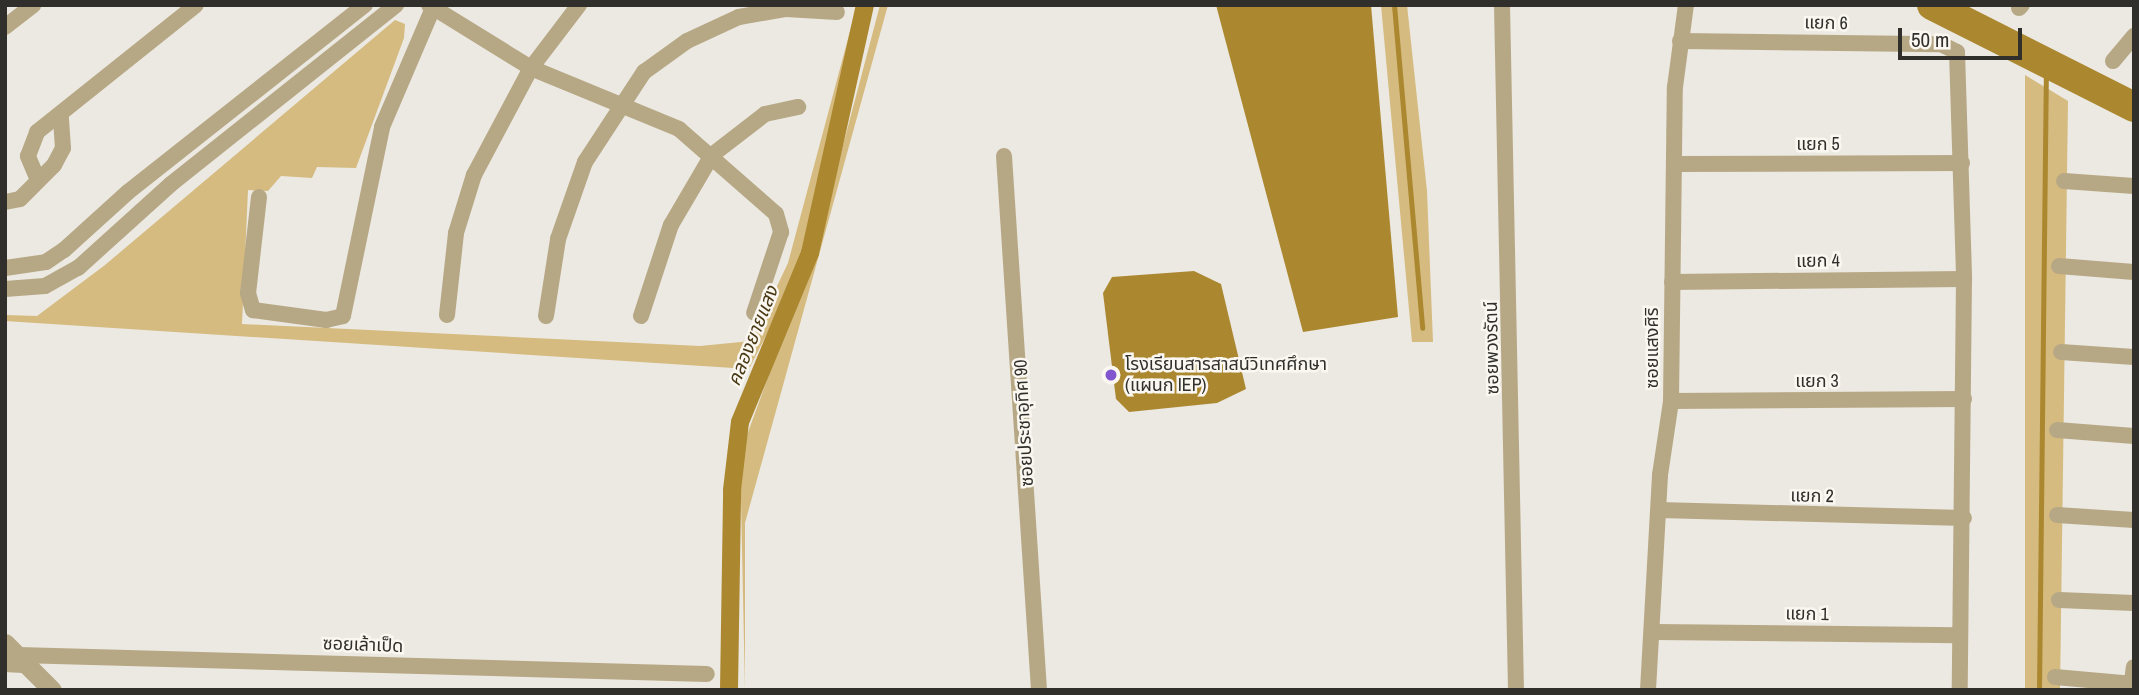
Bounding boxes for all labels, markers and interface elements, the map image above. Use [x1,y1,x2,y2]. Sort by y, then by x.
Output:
street label: แยก 6 [1804,12,1848,34]
scale bar [1901,14,2025,58]
text: 50 m [1911,25,1949,54]
street label: แยก 5 [1796,133,1840,155]
street label: แยก 4 [1796,250,1840,272]
water label: คลองยายแสง [723,283,783,389]
street label: ซอยพวงรัตน์ [1480,301,1504,395]
street label: ซอยแสงศิริ [1641,307,1663,389]
place label: โรงเรียนสารสาสน์วิเทศศึกษา (แผนก IEP) [1125,354,1327,396]
street label: ซอยประชาอุทิศ 90 [1010,359,1038,487]
marker: โรงเรียนสารสาสน์วิเทศศึกษา (แผนก IEP) [1103,367,1119,383]
street label: แยก 3 [1795,370,1839,392]
street label: แยก 2 [1790,485,1834,507]
street label: แยก 1 [1785,603,1829,625]
street label: ซอยเล้าเป็ด [322,633,404,657]

